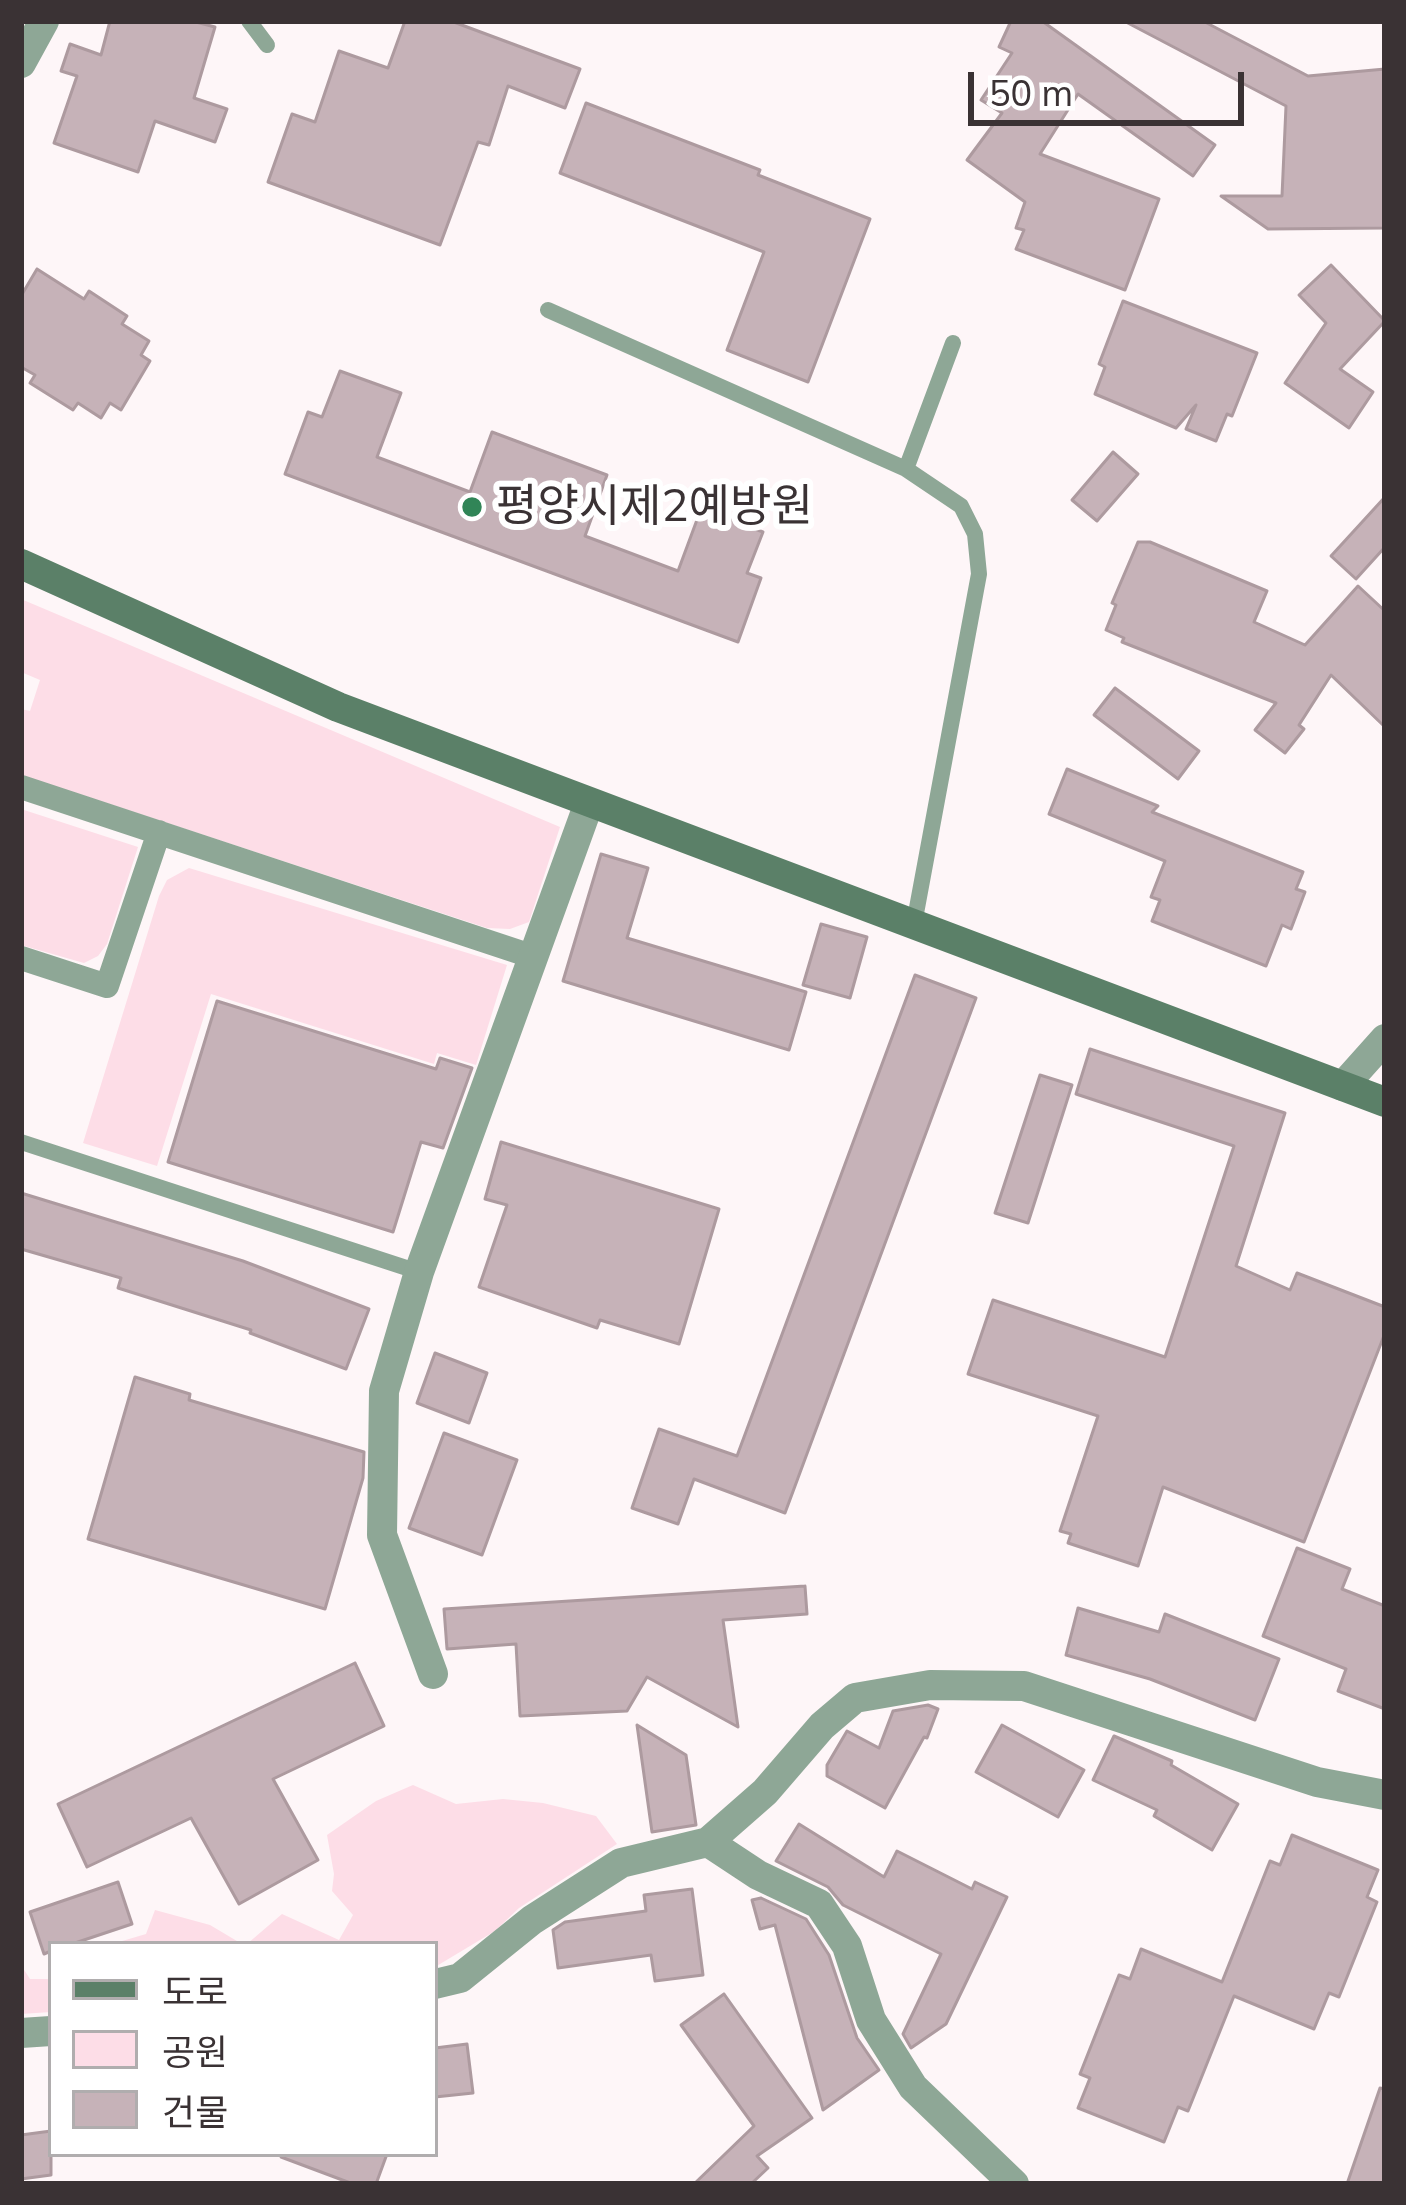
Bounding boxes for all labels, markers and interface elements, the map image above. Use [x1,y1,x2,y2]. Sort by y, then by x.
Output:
scale bar [974,48,1250,122]
text: 50 m [989,70,1073,115]
place label: 평양시제2예방원 [496,480,813,534]
marker: 평양시제2예방원 [459,494,485,520]
legend [48,1941,438,2157]
text: 도로 [162,1969,228,2014]
text: 공원 [162,2029,228,2074]
text: 건물 [162,2089,228,2134]

